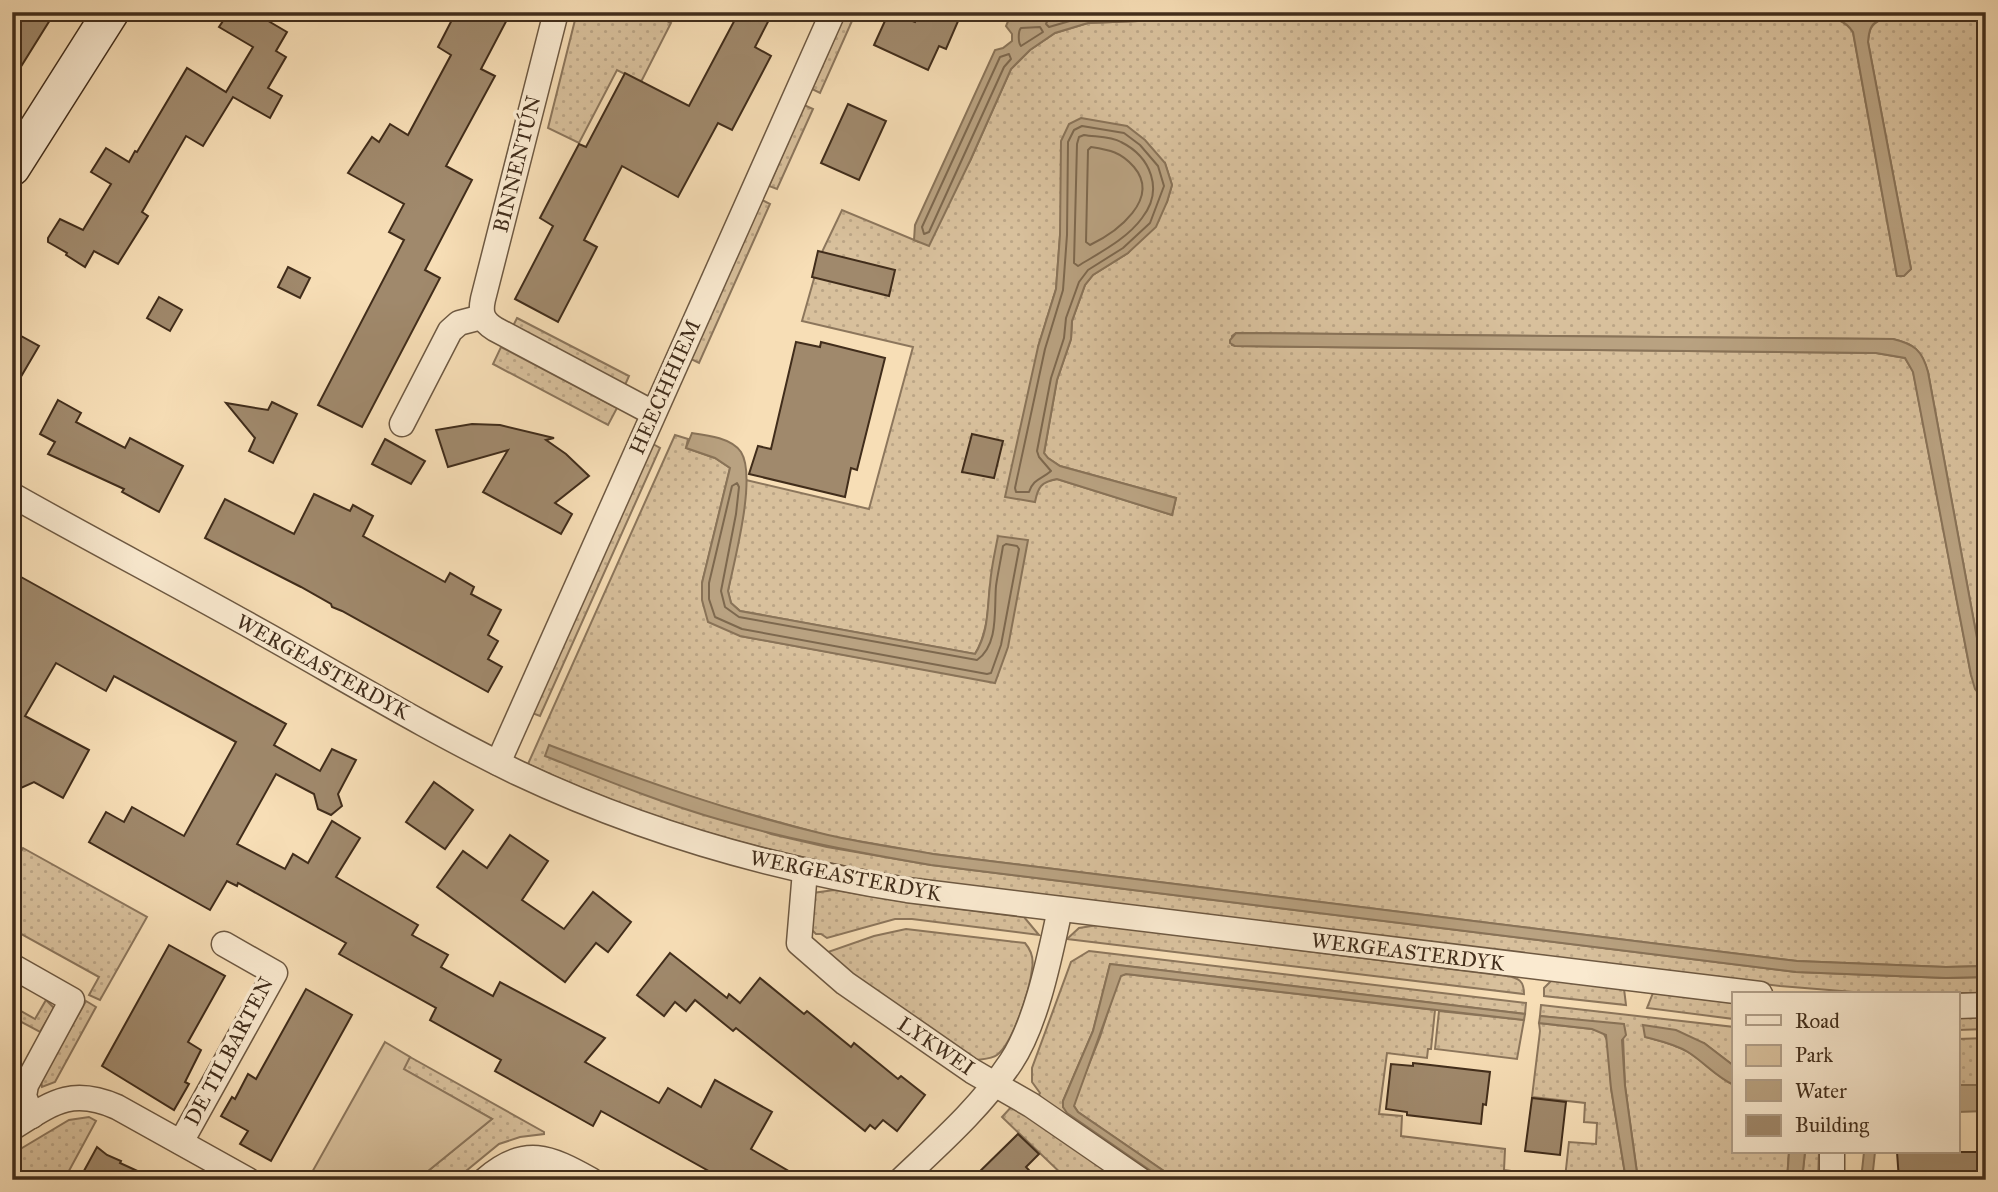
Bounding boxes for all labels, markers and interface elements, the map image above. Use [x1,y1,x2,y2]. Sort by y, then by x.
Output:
street label: BINNENTÚN [486,92,547,235]
street label: HEECHHIEM [624,316,706,458]
street label: WERGEASTERDYK [232,608,415,726]
street label: WERGEASTERDYK [748,845,945,908]
street label: WERGEASTERDYK [1310,927,1507,977]
street label: DE TILBARTEN [179,972,279,1130]
legend [1732,992,1960,1154]
text: Road [1795,1008,1840,1034]
street label: LYKWEI [893,1011,979,1081]
text: Park [1795,1042,1833,1068]
text: Water [1795,1078,1847,1104]
text: Building [1795,1112,1869,1138]

